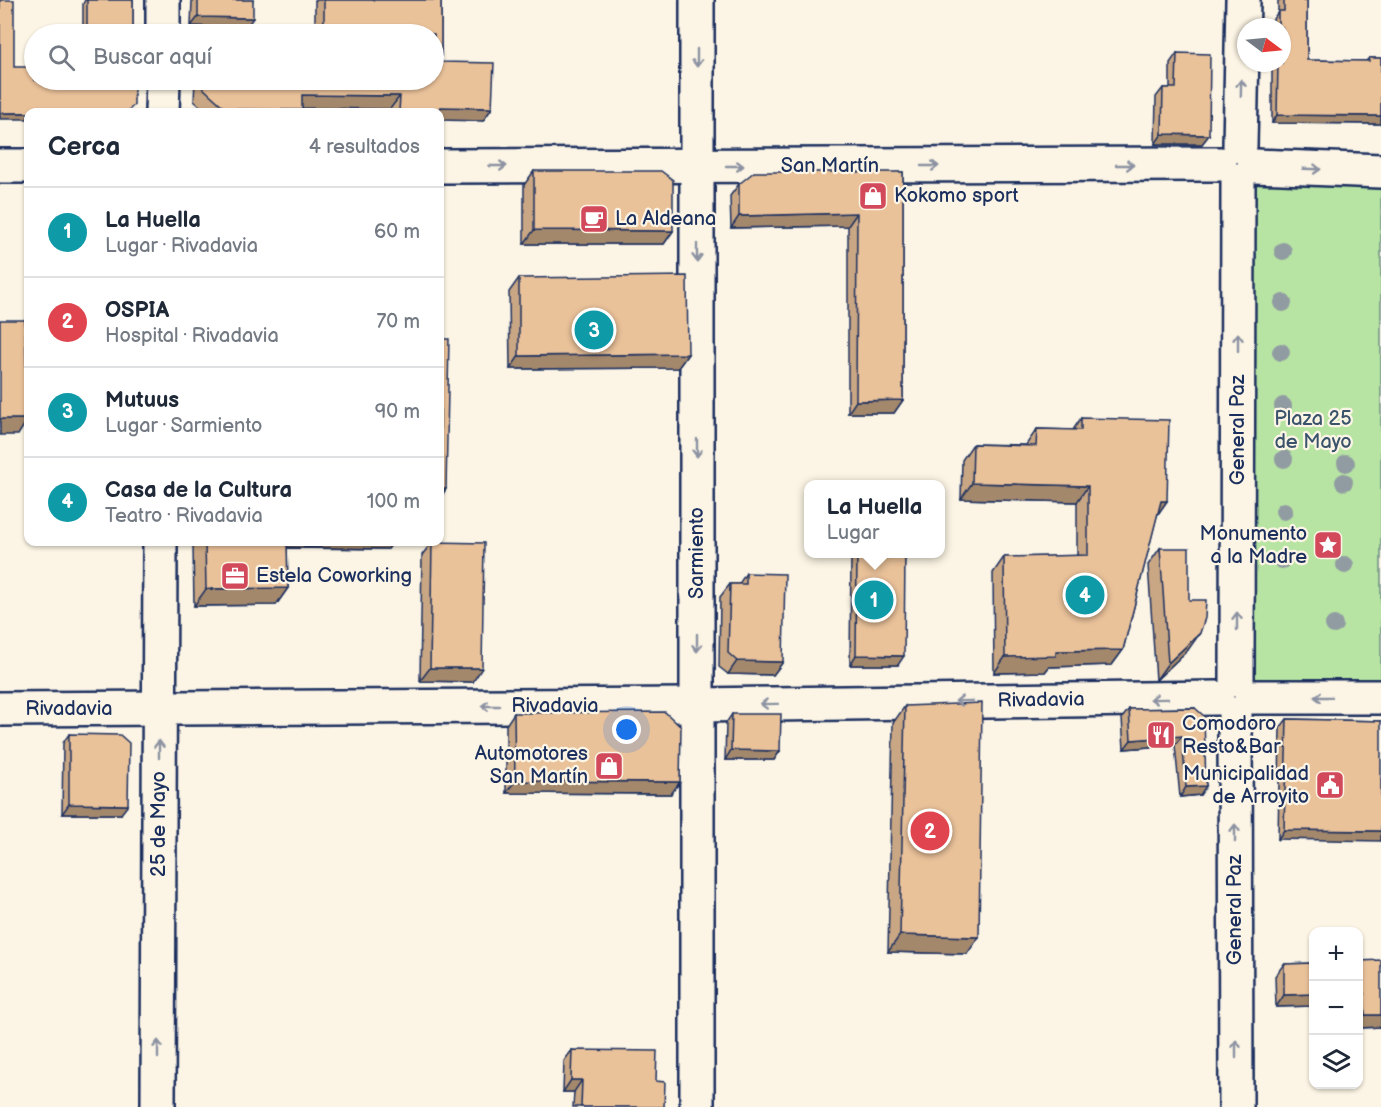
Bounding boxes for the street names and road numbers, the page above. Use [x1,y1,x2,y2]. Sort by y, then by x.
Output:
street label: San Martín [781,154,879,178]
street label: General Paz [1226,374,1250,485]
street label: Sarmiento [685,507,709,599]
street label: Rivadavia [997,687,1085,713]
street label: Rivadavia [511,694,599,718]
street label: Rivadavia [25,697,113,721]
street label: 25 de Mayo [147,771,171,877]
street label: General Paz [1223,854,1247,965]

